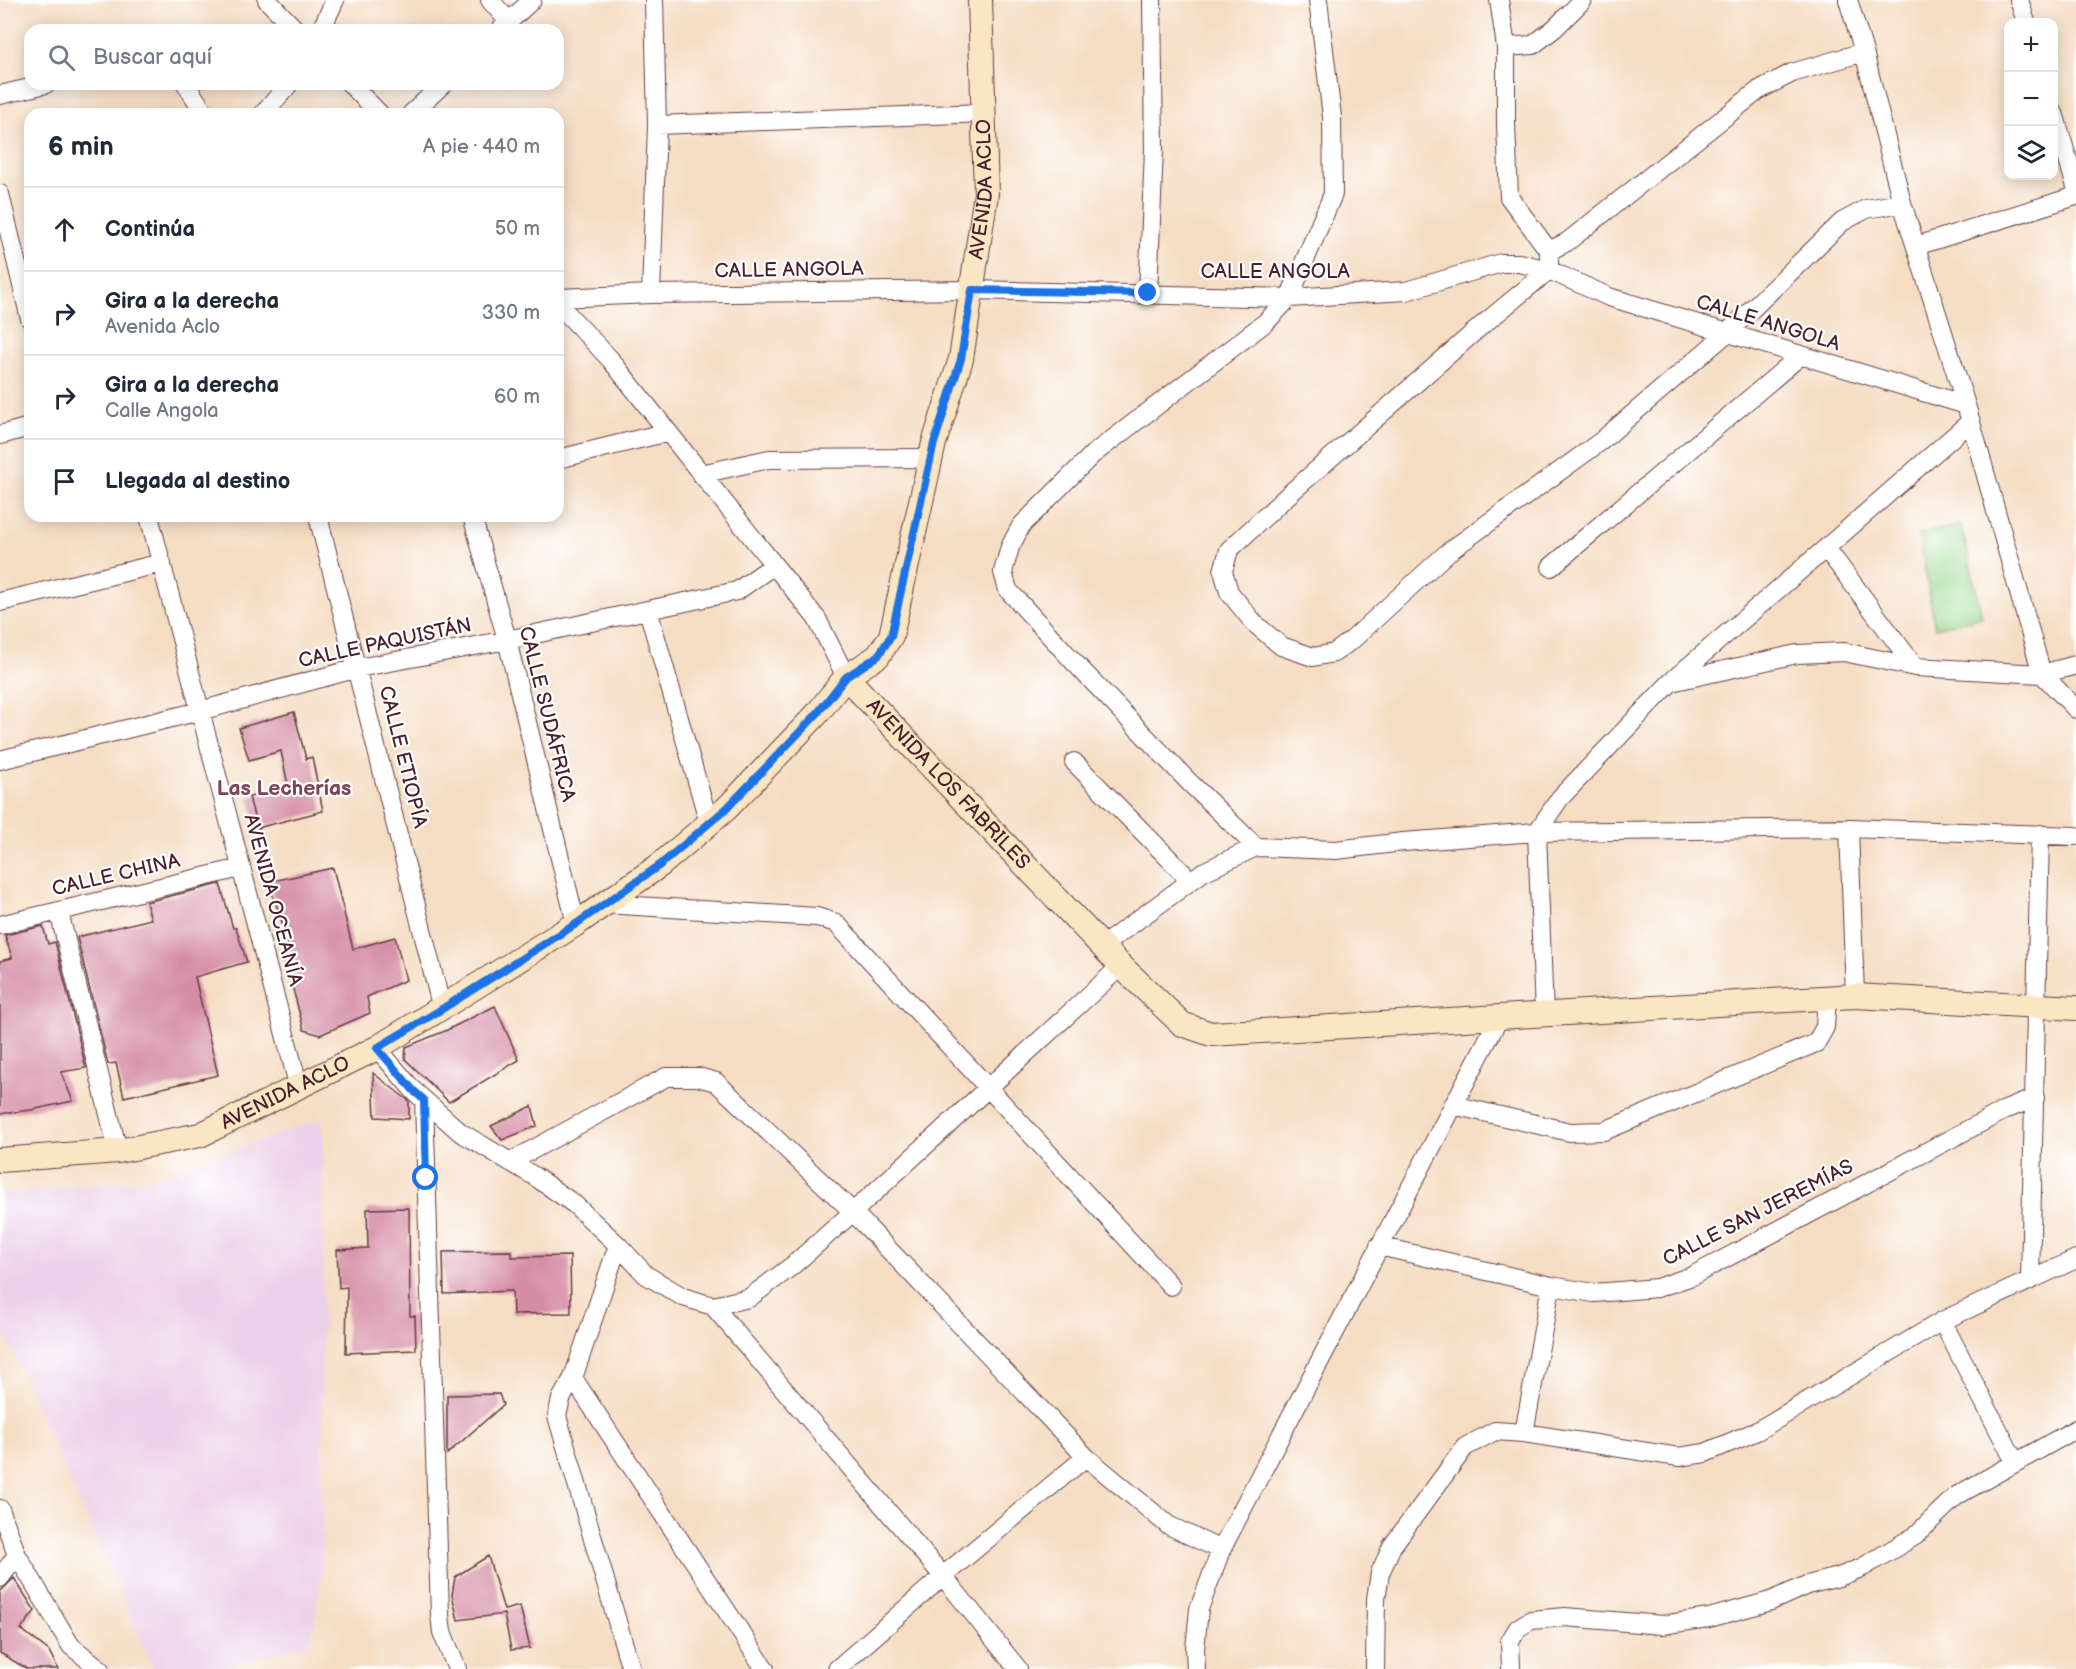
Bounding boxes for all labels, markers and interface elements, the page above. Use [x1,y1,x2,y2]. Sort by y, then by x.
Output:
map controls [2004,18,2058,180]
button: + [2004,18,2058,72]
search box [24,24,564,90]
icon: search [45,41,78,74]
text: Buscar aquí [93,44,212,71]
button: − [2004,72,2058,126]
street label: AVENIDA ACLO [964,118,999,261]
button: layers [2004,126,2058,180]
text: 6 min [48,132,114,163]
text: A pie · 440 m [423,135,540,159]
icon: ahead [48,213,81,246]
text: Continúa [105,216,195,243]
text: 50 m [495,217,540,241]
street label: CALLE ANGOLA [714,257,865,283]
street label: CALLE ANGOLA [1200,260,1350,284]
route end [1134,279,1160,305]
text: Gira a la derecha [105,288,279,315]
street label: CALLE ANGOLA [1693,290,1844,357]
icon: right [48,297,81,330]
text: 330 m [482,301,540,325]
text: Avenida Aclo [105,315,220,339]
text: Gira a la derecha [105,372,279,399]
icon: right [48,381,81,414]
text: 60 m [494,385,540,409]
text: Calle Angola [105,399,219,423]
icon: arrive [48,465,81,498]
text: Llegada al destino [105,468,290,495]
street label: CALLE PAQUISTÁN [296,612,474,673]
street label: CALLE SUDÁFRICA [514,624,582,805]
street label: CALLE ETIOPÍA [374,683,433,831]
street label: AVENIDA LOS FABRILES [861,694,1035,875]
district label: Las Lecherías [217,776,351,801]
street label: AVENIDA OCEANÍA [239,811,309,989]
street label: CALLE CHINA [50,848,183,901]
street label: AVENIDA ACLO [217,1051,354,1135]
street label: CALLE SAN JEREMÍAS [1658,1154,1857,1271]
route start [412,1164,438,1190]

